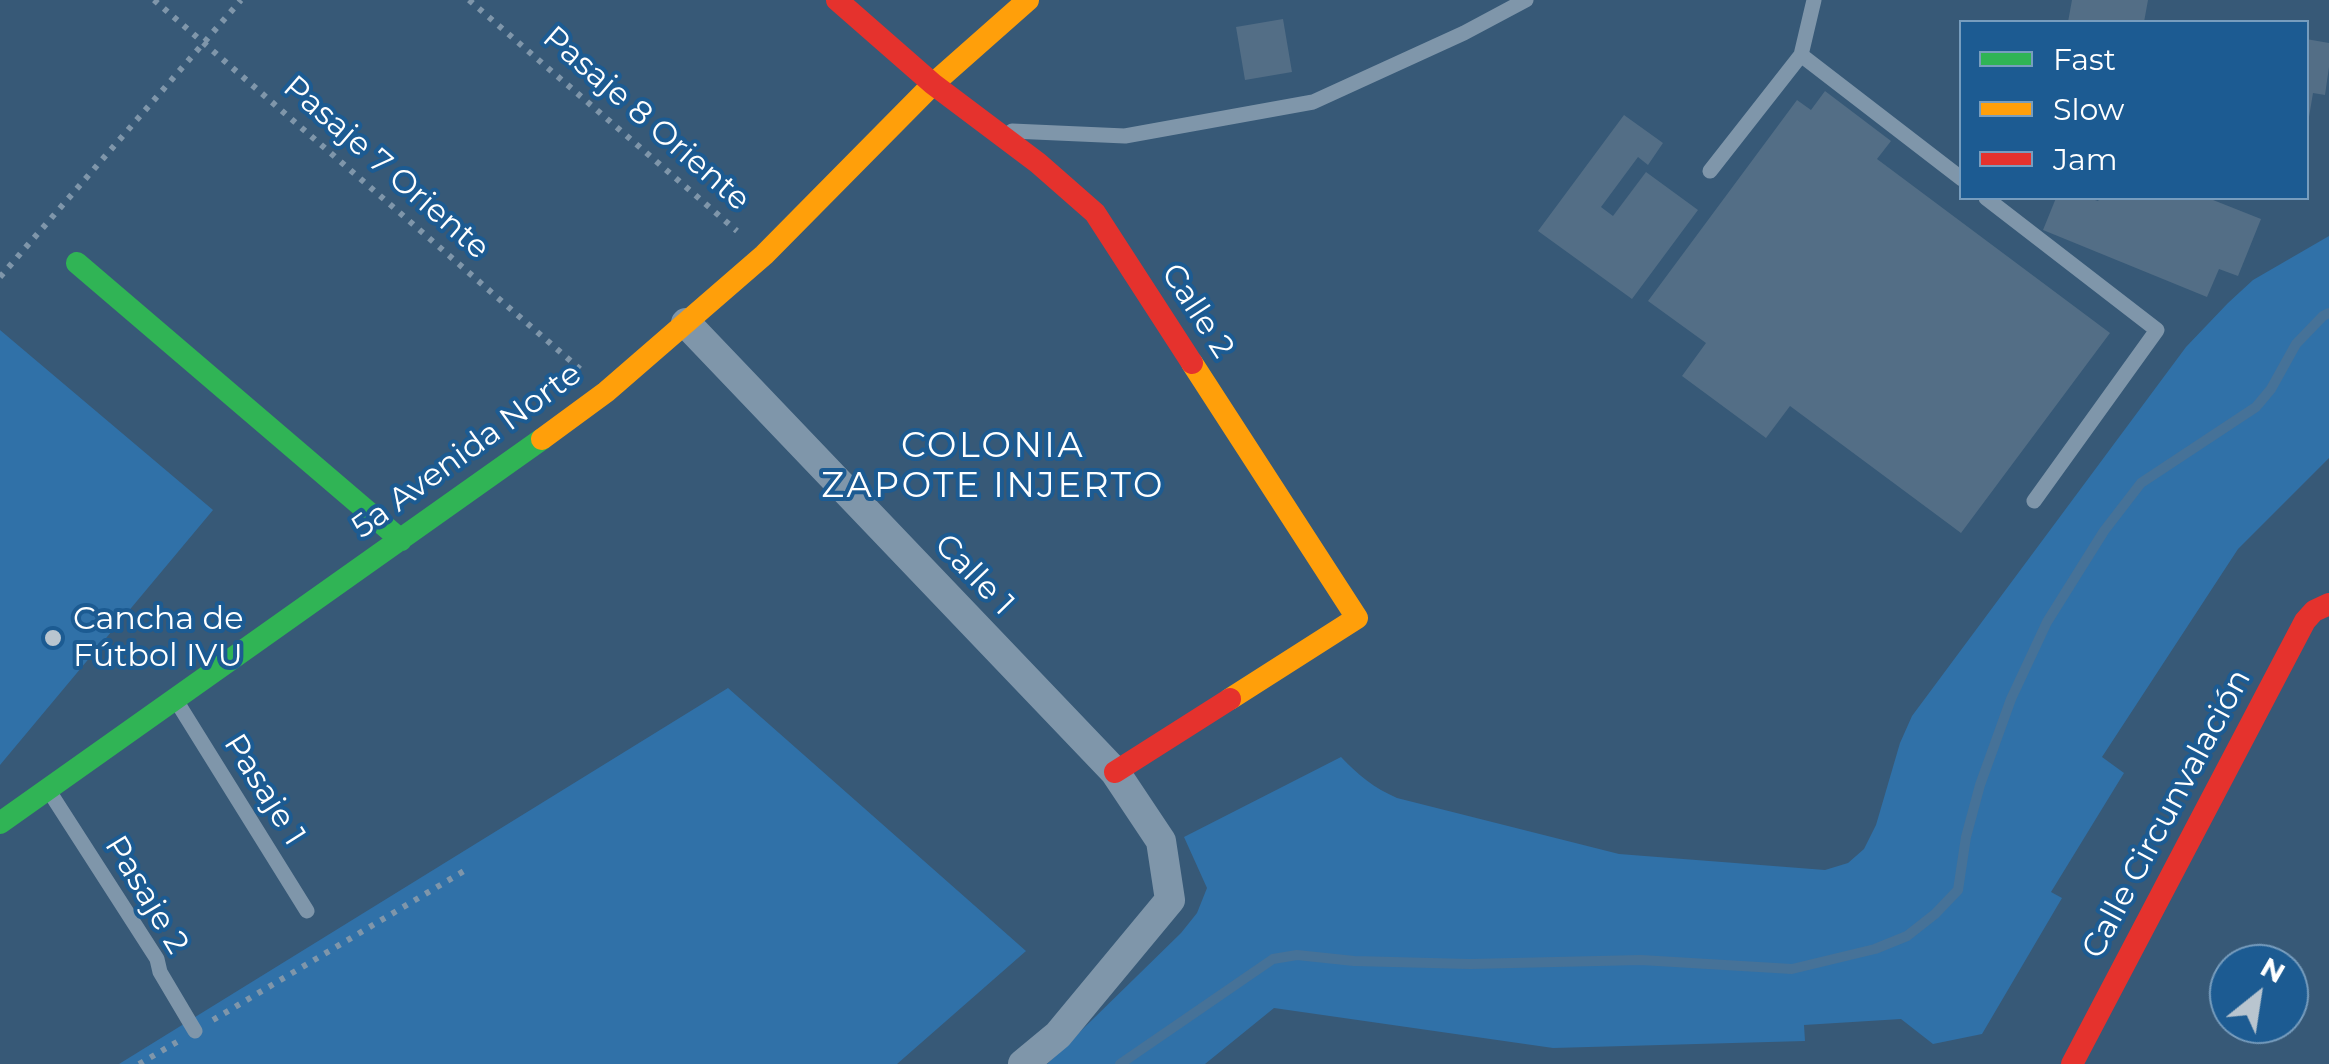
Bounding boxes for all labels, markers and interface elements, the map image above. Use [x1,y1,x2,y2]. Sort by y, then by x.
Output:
street label: Pasaje 8 Oriente [535,19,757,219]
legend [1959,20,2309,200]
text: Fast [2053,41,2116,78]
street label: Pasaje 7 Oriente [275,68,497,268]
text: Slow [2053,91,2124,128]
text: Jam [2053,141,2118,178]
street label: Calle 2 [1152,257,1242,365]
street label: 5a Avenida Norte [345,355,589,547]
district label: COLONIA ZAPOTE INJERTO [821,426,1165,508]
street label: Calle 1 [926,526,1022,624]
place label: Cancha de Fútbol IVU [73,601,244,676]
marker: Cancha de Fútbol IVU [42,627,64,649]
street label: Calle Circunvalación [2074,663,2260,965]
street label: Pasaje 1 [215,727,313,853]
street label: Pasaje 2 [96,829,196,961]
north arrow [2209,944,2309,1044]
text: N [2255,949,2291,990]

